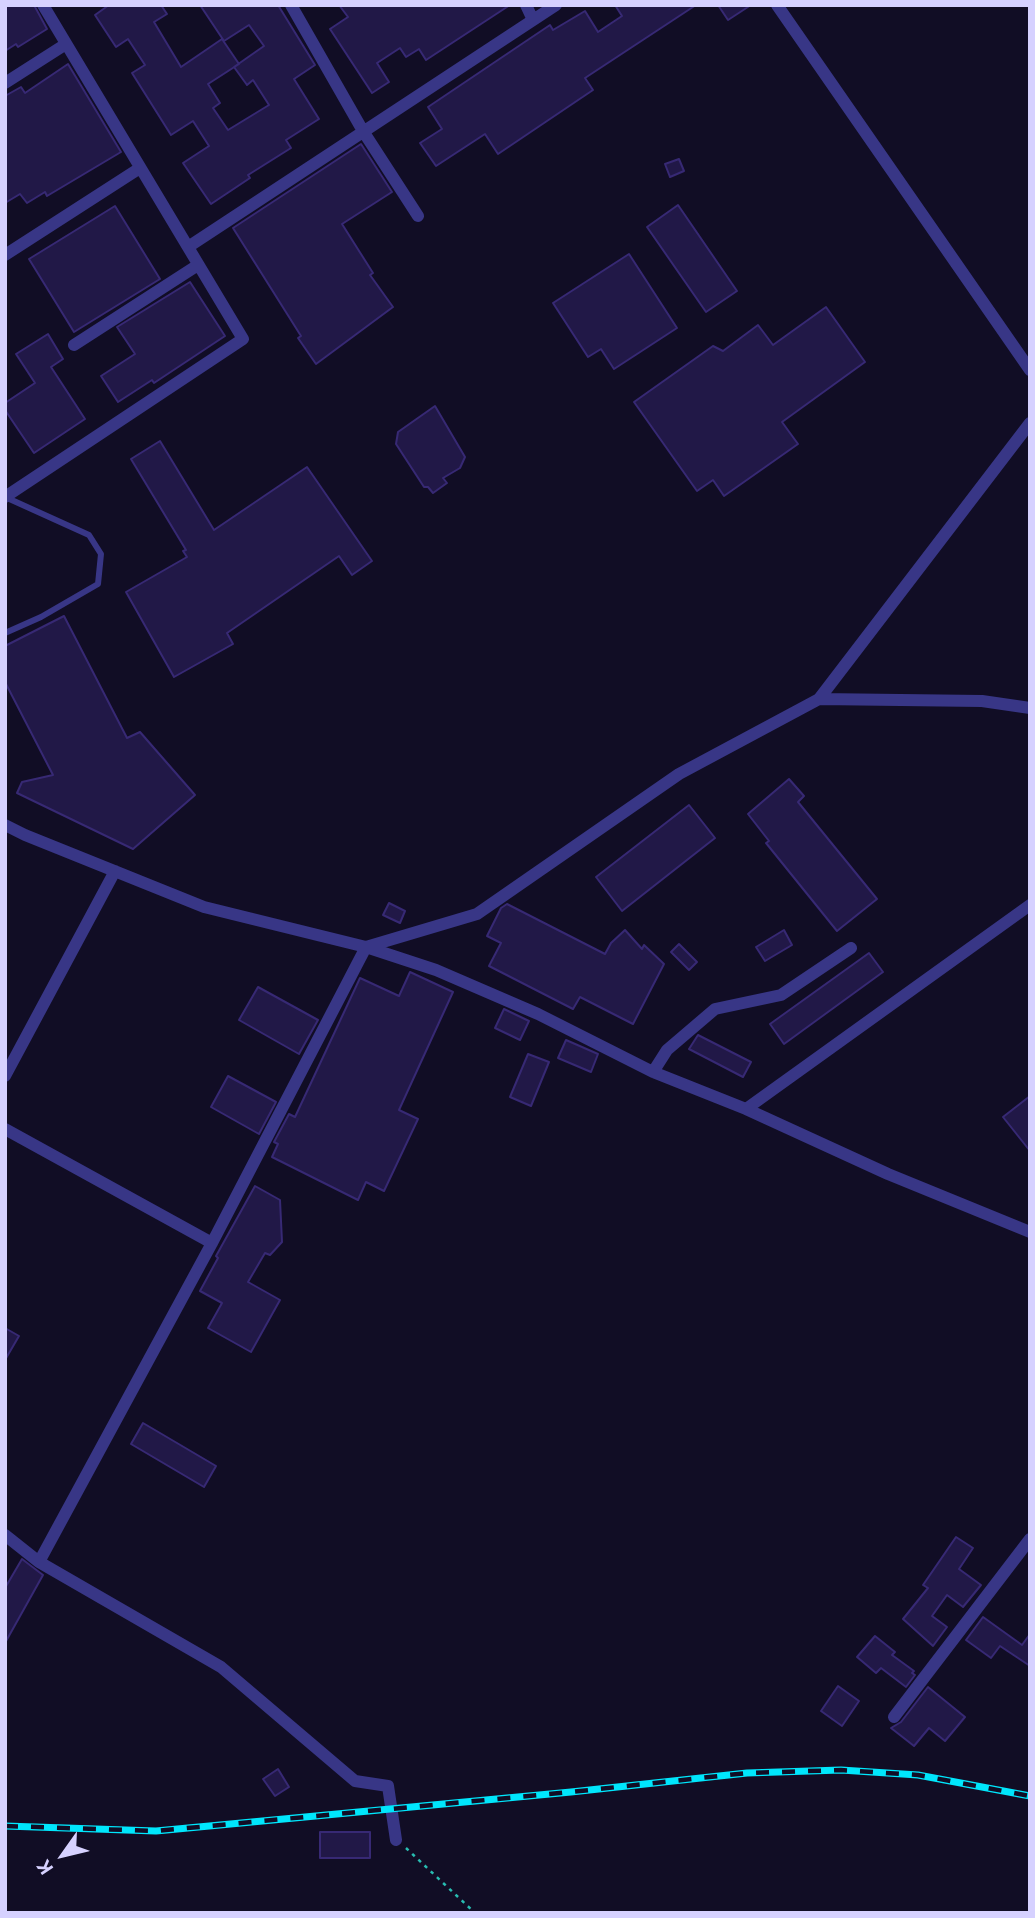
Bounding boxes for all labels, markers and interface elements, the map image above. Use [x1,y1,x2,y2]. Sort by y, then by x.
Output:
north arrow [28,1820,98,1890]
text: K [32,1856,58,1878]

